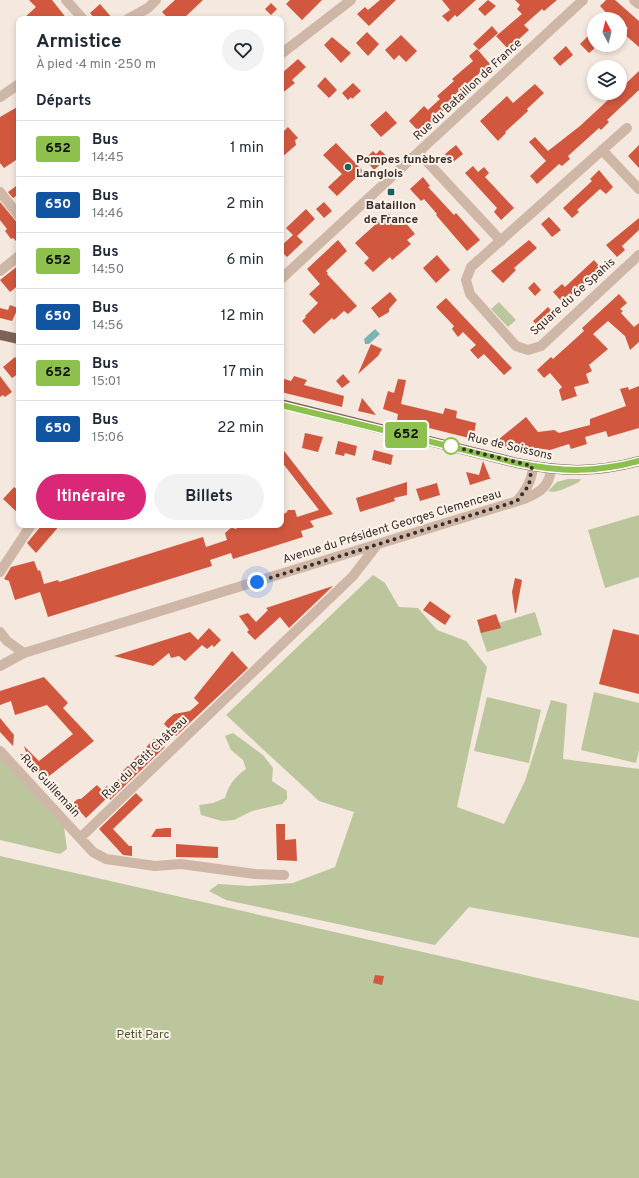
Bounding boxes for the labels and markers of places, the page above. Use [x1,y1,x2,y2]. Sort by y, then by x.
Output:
place label: Pompes funèbres Langlois [356,152,452,182]
marker: Pompes funèbres Langlois [343,162,353,172]
marker: Bataillon de France [386,187,396,197]
place label: Bataillon de France [364,198,419,228]
unlabelled marker [442,437,460,455]

